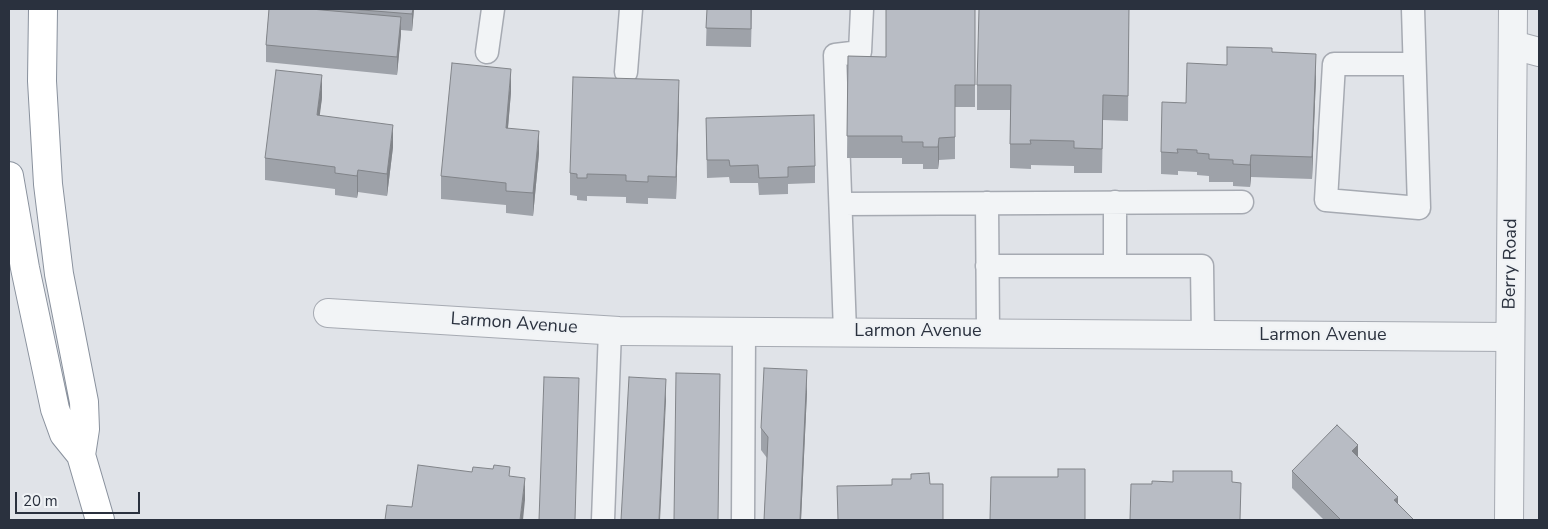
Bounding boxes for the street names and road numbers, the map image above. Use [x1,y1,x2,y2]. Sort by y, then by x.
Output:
street label: Berry Road [1499,218,1523,310]
street label: Larmon Avenue [450,309,578,339]
street label: Larmon Avenue [854,321,982,343]
street label: Larmon Avenue [1259,325,1387,347]

